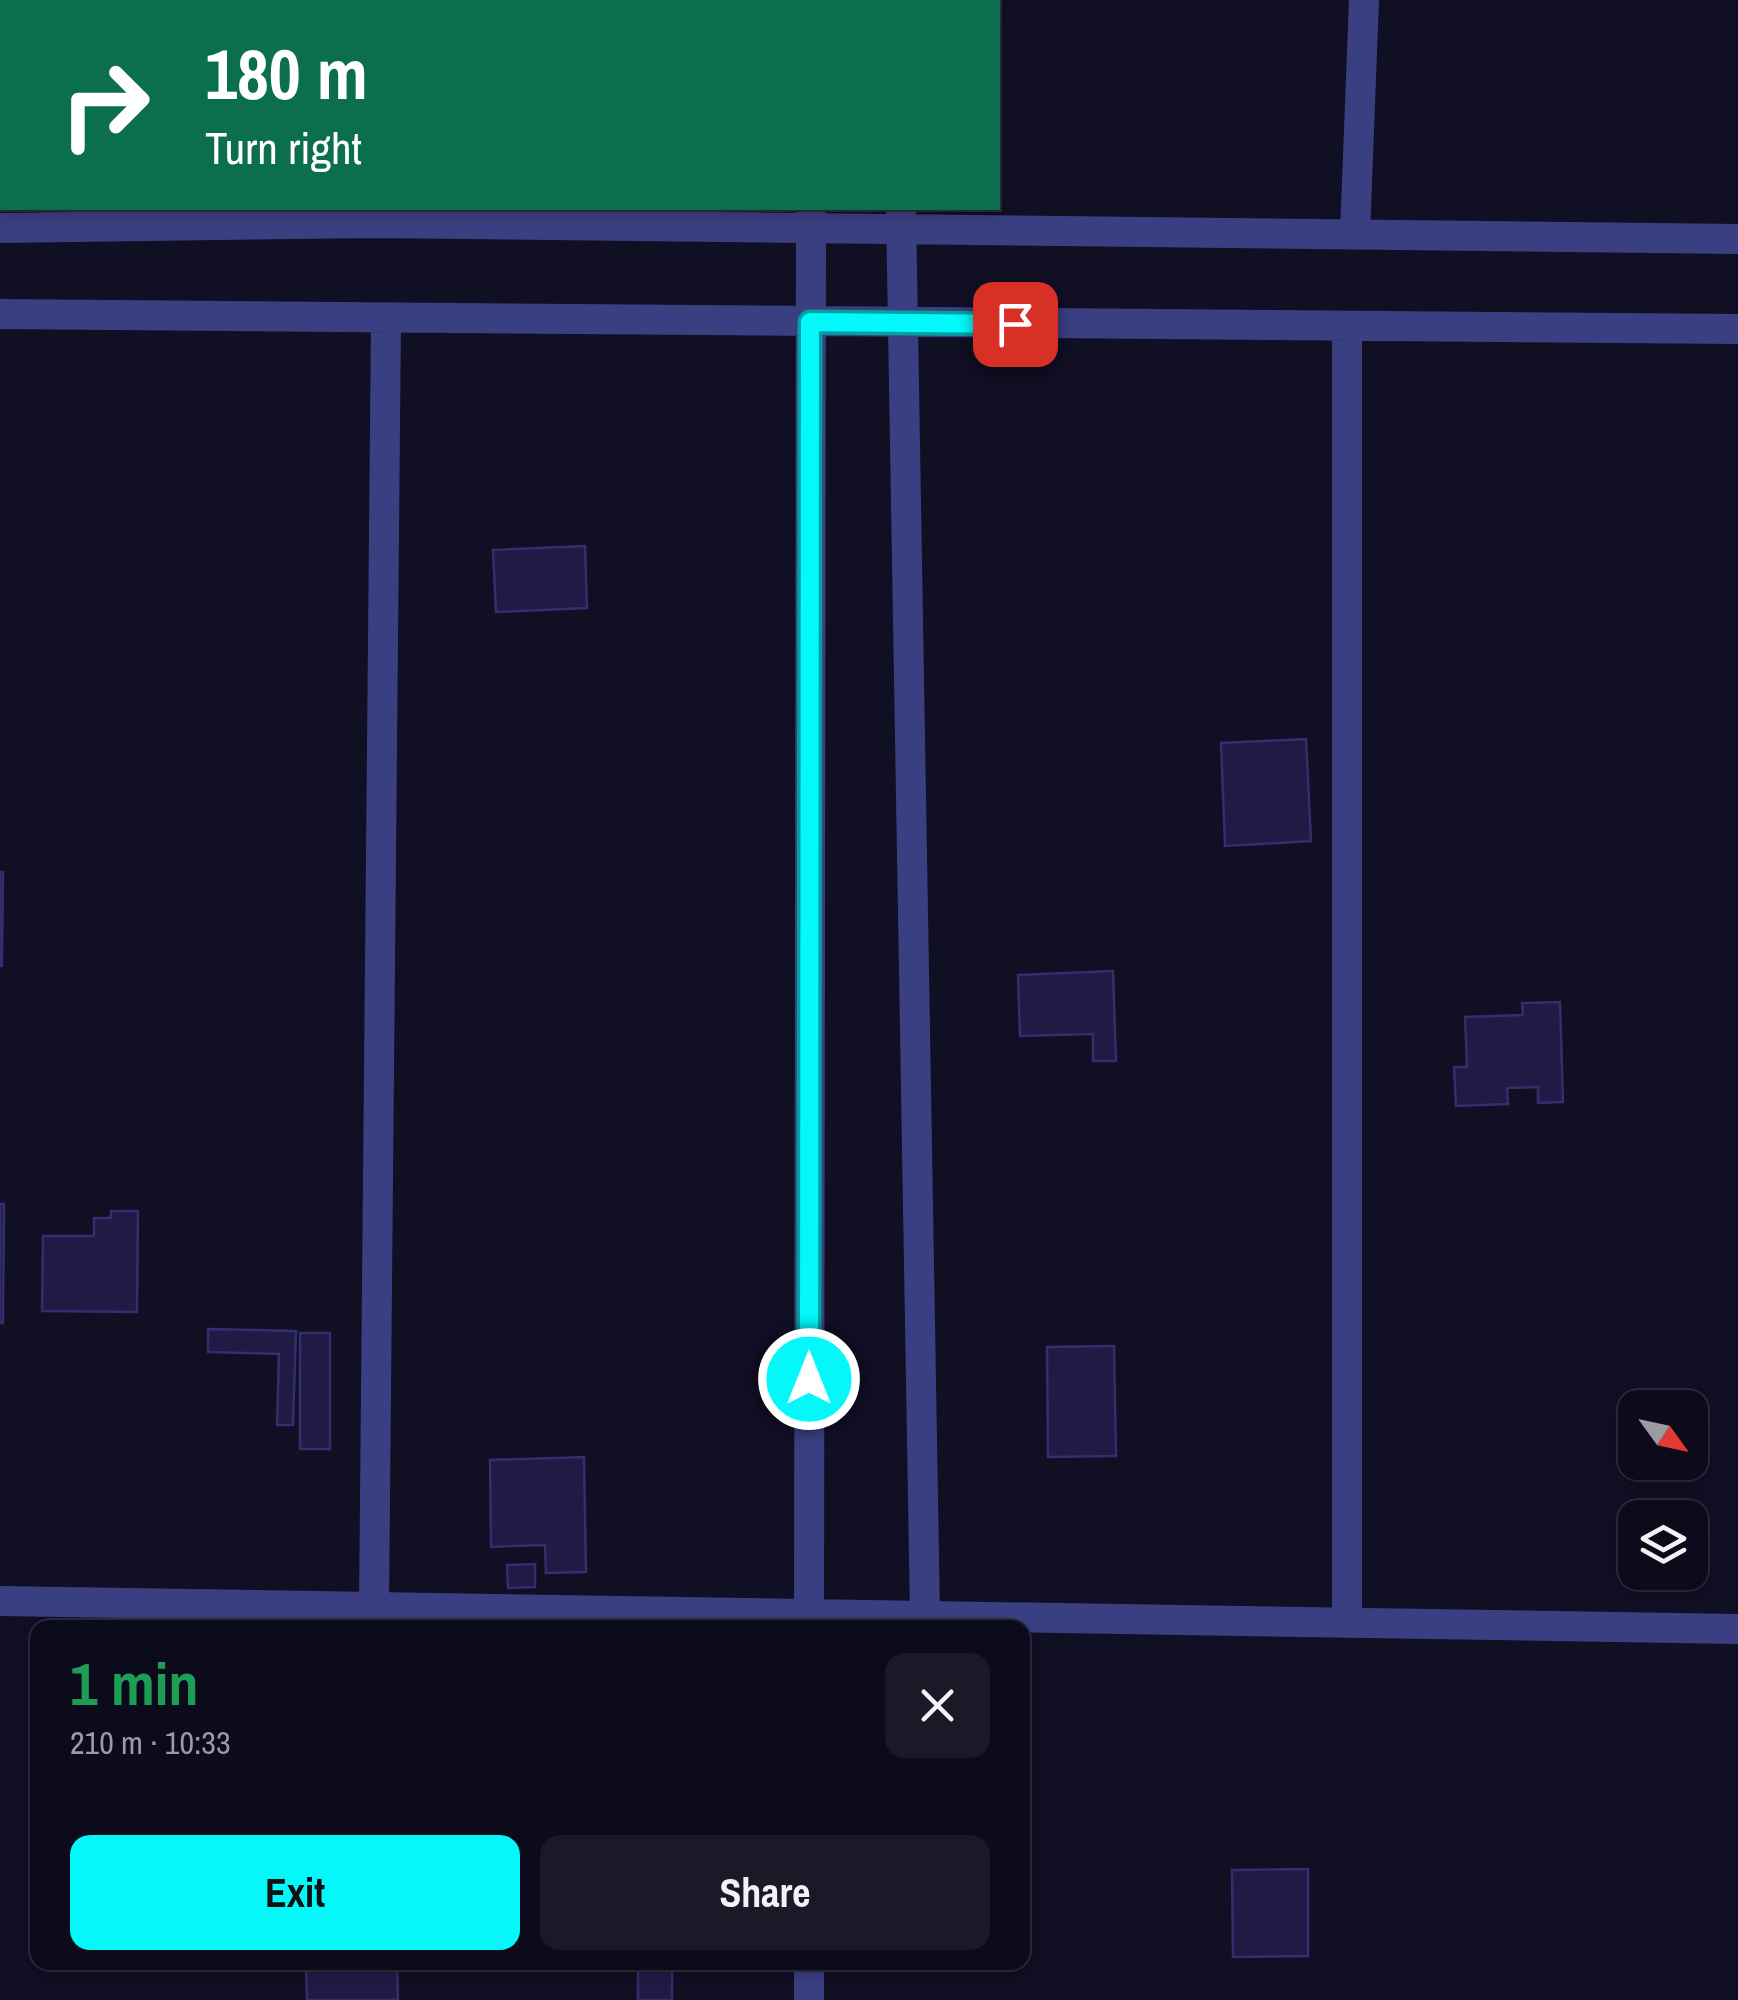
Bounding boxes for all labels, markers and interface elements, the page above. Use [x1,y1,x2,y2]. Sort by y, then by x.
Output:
text: 180 m [205,27,368,121]
icon: right [40,40,170,170]
text: Turn right [205,117,362,178]
pin [973,282,1058,367]
icon: arrive [988,297,1043,352]
position arrow [757,1327,861,1431]
north arrow [1618,1390,1708,1480]
map controls [1618,1390,1708,1590]
button: layers [1618,1500,1708,1590]
text: 1 min [70,1643,199,1724]
button: close [885,1653,990,1758]
text: 210 m · 10:33 [70,1721,230,1764]
button: Exit [70,1835,520,1950]
button: Share [540,1835,990,1950]

